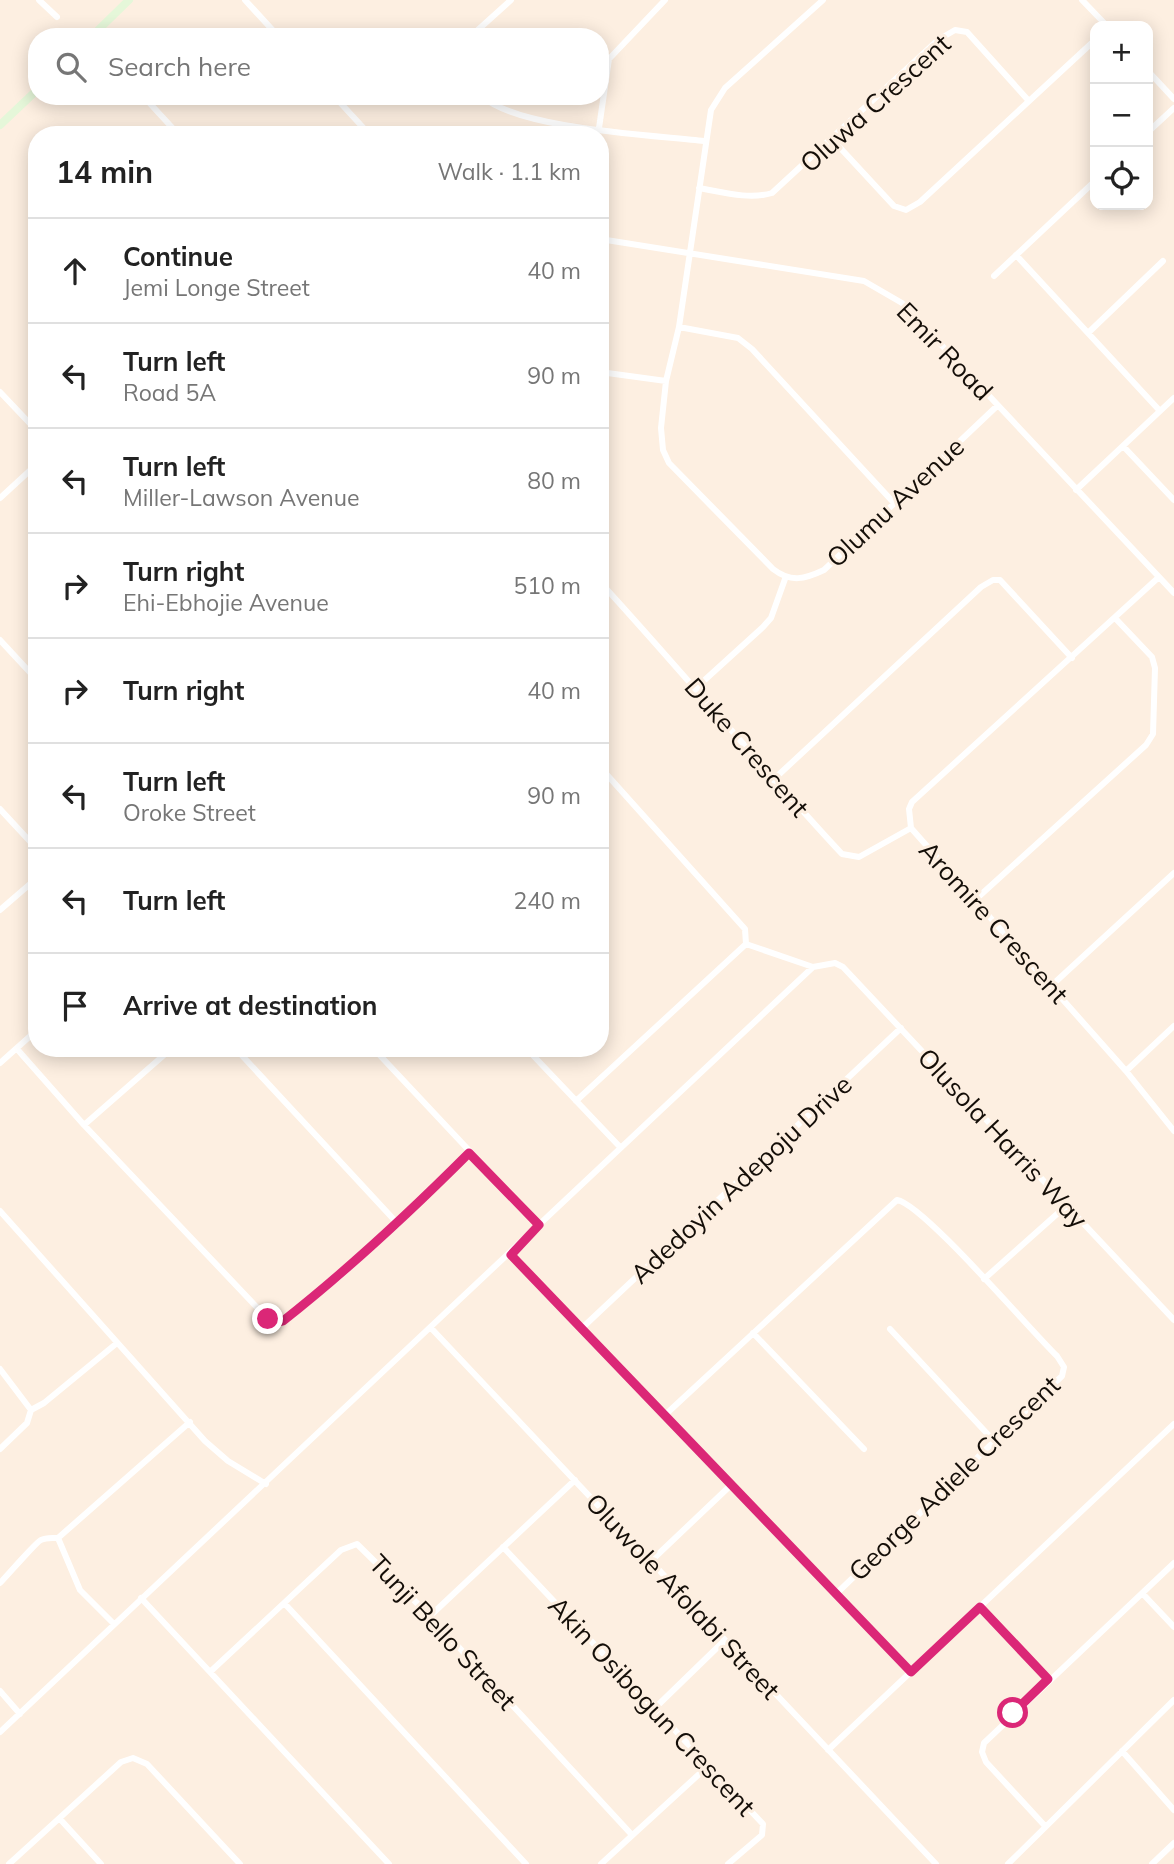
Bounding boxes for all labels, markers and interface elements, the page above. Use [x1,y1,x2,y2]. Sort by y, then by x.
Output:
map controls [1090,21,1153,210]
button: + [1090,21,1153,84]
street label: Oluwa Crescent [793,27,957,179]
search box [28,28,609,105]
icon: search [52,48,90,86]
text: Search here [108,50,251,83]
button: − [1090,84,1153,147]
button: locate [1090,147,1153,210]
text: 14 min [56,153,153,191]
text: Walk · 1.1 km [437,157,581,186]
text: Continue [123,240,233,273]
icon: ahead [56,252,94,290]
text: 40 m [527,256,581,285]
text: Jemi Longe Street [123,273,310,302]
street label: Emir Road [890,295,1000,407]
text: Turn left [123,345,225,378]
icon: left [56,357,94,395]
text: 90 m [527,361,581,390]
text: Road 5A [123,378,216,407]
street label: Olumu Avenue [819,430,971,574]
text: Turn left [123,450,225,483]
icon: left [56,462,94,500]
text: 80 m [527,466,581,495]
text: Miller-Lawson Avenue [123,483,359,512]
text: Turn right [123,555,244,588]
icon: right [56,567,94,605]
text: 510 m [513,571,581,600]
text: Ehi-Ebhojie Avenue [123,588,329,617]
street label: Duke Crescent [678,671,816,823]
icon: right [56,672,94,710]
text: Turn right [123,674,244,707]
text: 40 m [527,676,581,705]
text: Turn left [123,765,225,798]
icon: left [56,777,94,815]
text: 90 m [527,781,581,810]
text: Oroke Street [123,798,256,827]
street label: Aromire Crescent [912,834,1076,1010]
icon: left [56,882,94,920]
text: Turn left [123,884,225,917]
text: 240 m [513,886,581,915]
icon: arrive [56,987,94,1025]
text: Arrive at destination [123,989,378,1022]
street label: Olusola Harris Way [911,1041,1095,1235]
street label: Adedoyin Adepoju Drive [623,1068,859,1290]
route end [252,1303,283,1334]
street label: George Adiele Crescent [841,1368,1067,1588]
street label: Oluwole Afolabi Street [579,1486,787,1706]
street label: Tunji Bello Street [362,1547,524,1717]
street label: Akin Osibogun Crescent [542,1589,762,1823]
route start [997,1697,1028,1728]

